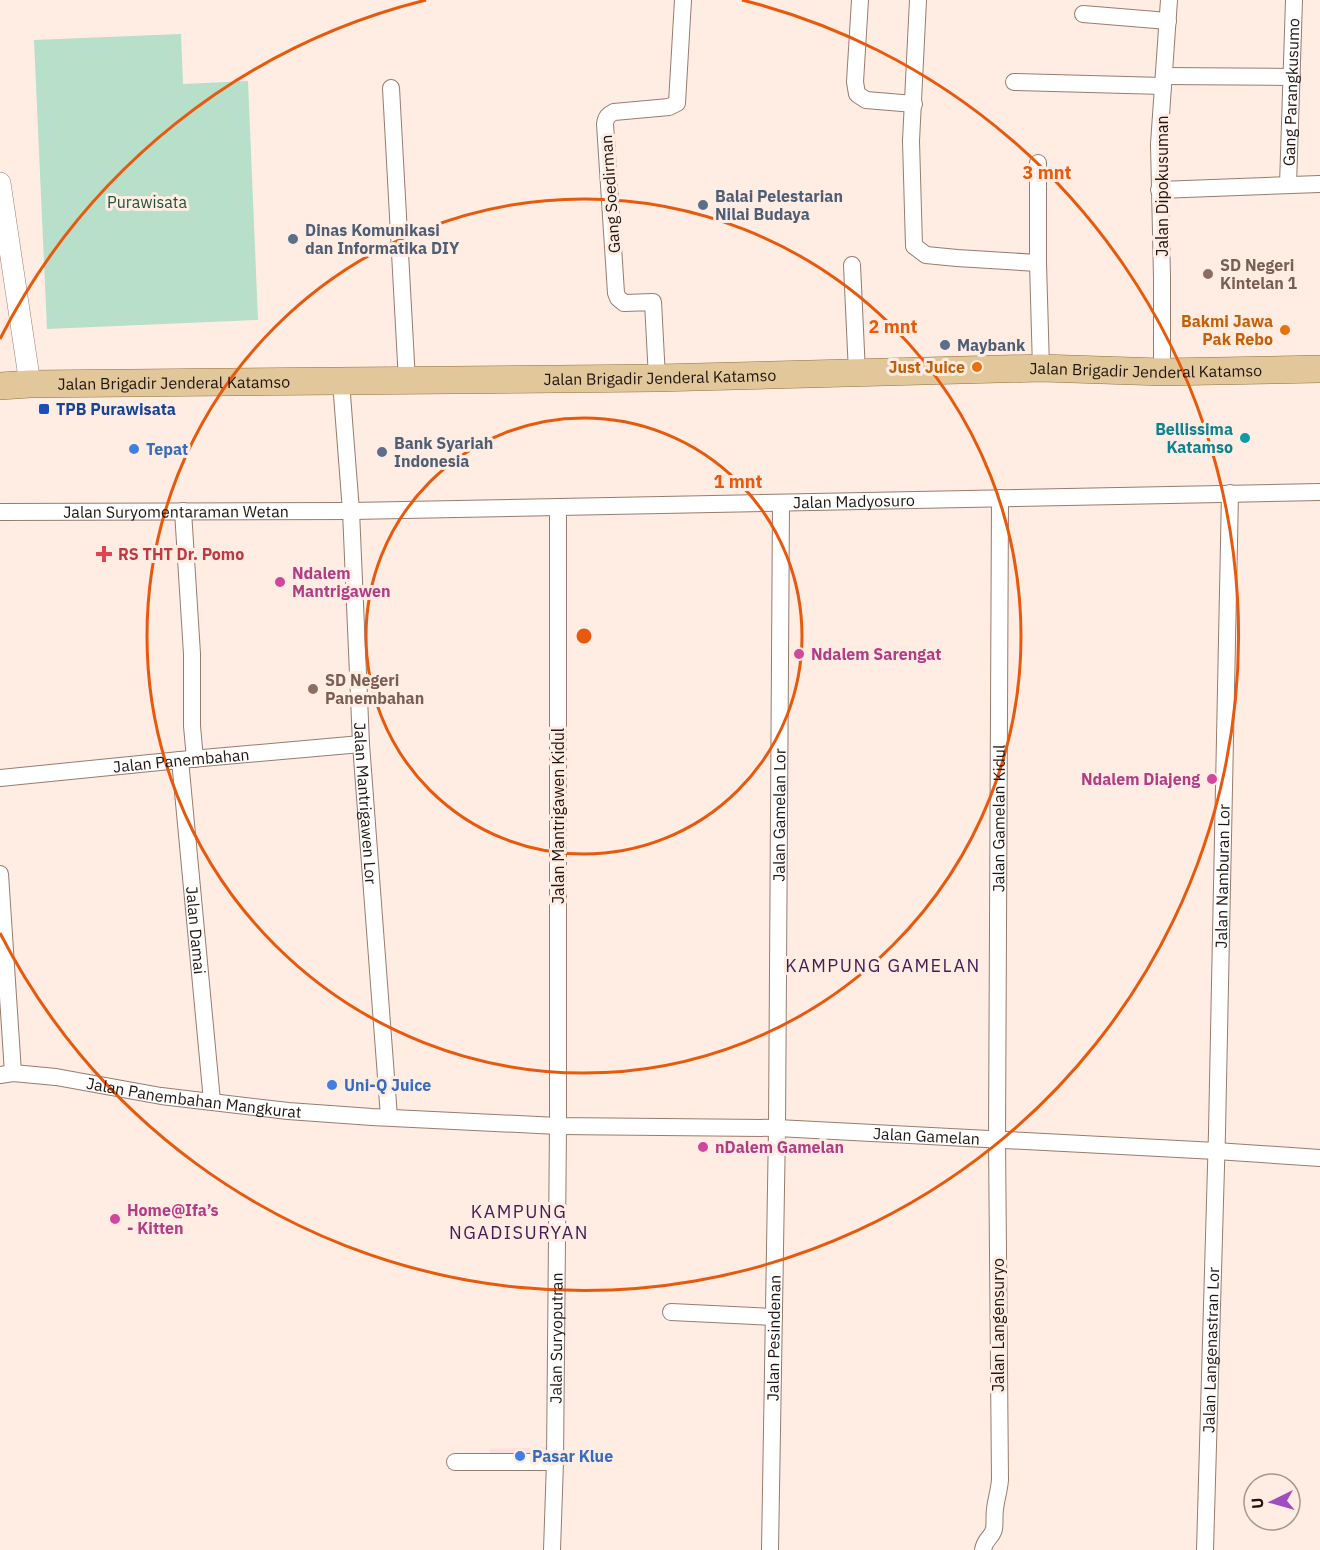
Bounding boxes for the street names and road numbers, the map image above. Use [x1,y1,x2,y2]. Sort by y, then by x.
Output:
street label: Gang Parangkusumo [1279,18,1303,166]
street label: Jalan Dipokusuman [1152,115,1172,257]
street label: Gang Soedirman [596,134,624,254]
street label: Jalan Brigadir Jenderal Katamso [1029,358,1262,382]
street label: Jalan Brigadir Jenderal Katamso [543,365,777,389]
street label: Jalan Brigadir Jenderal Katamso [57,372,290,394]
street label: Jalan Madyosuro [793,490,915,512]
street label: Jalan Suryomentaraman Wetan [63,501,289,522]
street label: Jalan Mantrigawen Lor [350,722,381,885]
street label: Jalan Mantrigawen Kidul [548,728,568,904]
street label: Jalan Panembahan [112,744,250,777]
street label: Jalan Gamelan Kidul [988,745,1009,892]
street label: Jalan Gamelan Lor [769,748,789,882]
street label: Jalan Namburan Lor [1211,804,1234,949]
street label: Jalan Damai [182,885,210,975]
street label: Jalan Panembahan Mangkurat [85,1073,302,1122]
street label: Jalan Gamelan [873,1123,980,1149]
street label: Jalan Langensuryo [988,1258,1008,1392]
street label: Jalan Langenastran Lor [1198,1267,1223,1433]
street label: Jalan Suryoputran [546,1272,567,1404]
street label: Jalan Pesindenan [762,1275,785,1401]

